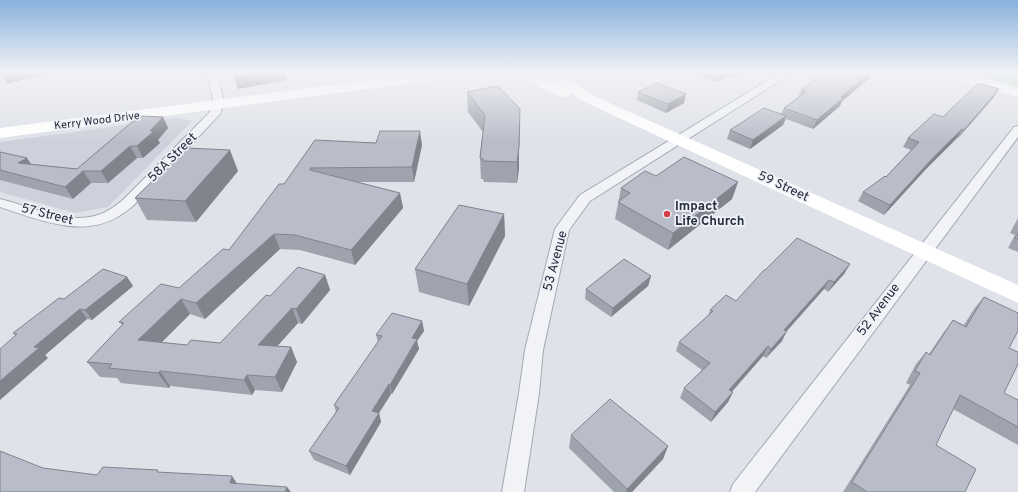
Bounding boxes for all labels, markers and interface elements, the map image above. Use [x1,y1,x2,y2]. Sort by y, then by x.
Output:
street label: Kerry Wood Drive [53,109,141,133]
street label: 58A Street [145,130,201,186]
street label: 59 Street [755,168,811,206]
place label: Impact Life Church [675,199,745,230]
street label: 57 Street [19,201,75,229]
marker: Impact Life Church [662,209,672,219]
street label: 53 Avenue [540,229,572,293]
street label: 52 Avenue [854,280,904,340]

